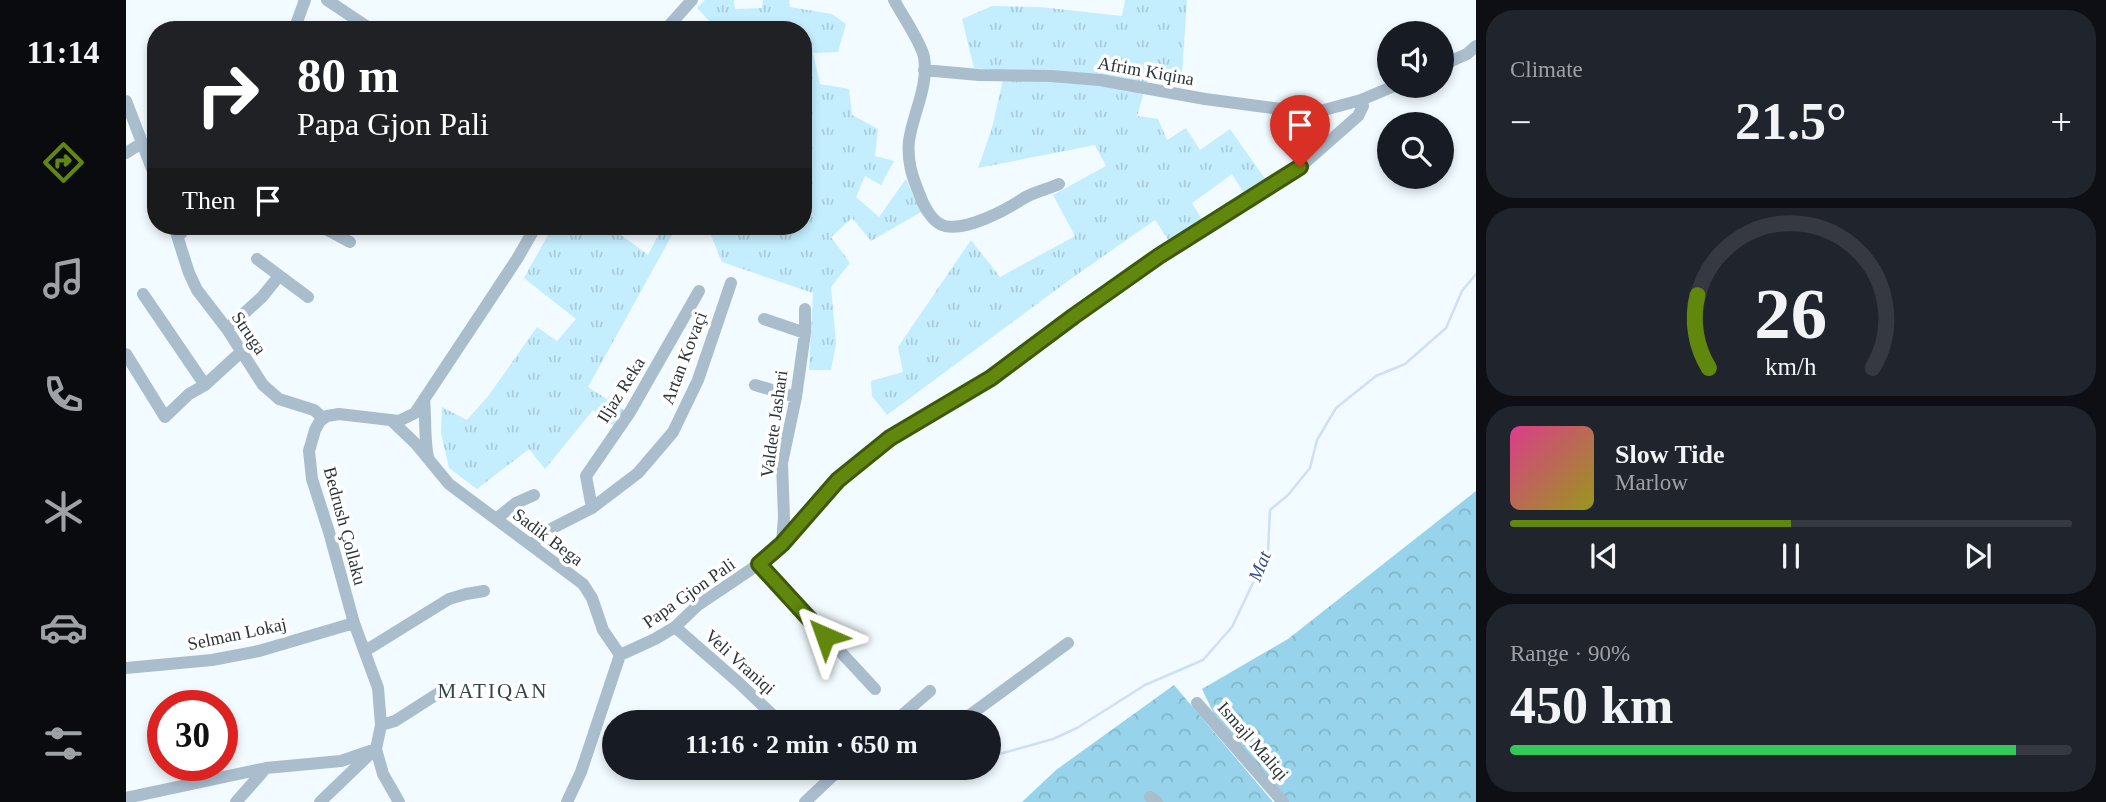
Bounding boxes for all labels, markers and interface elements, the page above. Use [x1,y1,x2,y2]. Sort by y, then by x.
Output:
map controls [1377,21,1454,189]
button: sound [1377,21,1454,98]
text: 11:14 [27,34,99,70]
text: 80 m [297,48,399,103]
icon: right [182,49,273,140]
street label: Afrim Kiqina [1096,53,1196,89]
text: Climate [1510,57,1583,82]
text: 21.5° [1735,93,1847,150]
pin [1270,95,1330,167]
text: − [1510,101,1531,143]
text: + [2051,101,2072,143]
text: Papa Gjon Pali [297,106,489,142]
icon: arrive [1281,106,1319,144]
button: search [1377,112,1454,189]
icon: directions [39,138,88,187]
icon: arrive [249,182,287,220]
text: Then [182,186,235,215]
icon: music [39,254,88,303]
text: 26 [1755,273,1827,354]
street label: Struga [228,308,270,358]
street label: Artan Kovaçi [657,309,711,407]
text: km/h [1765,353,1817,380]
street label: Iljaz Reka [593,354,649,426]
street label: Valdete Jashari [757,369,791,479]
icon: phone [39,370,88,419]
text: Slow Tide [1615,440,1725,469]
street label: Bedrush Çollaku [320,465,370,587]
text: Marlow [1615,470,1688,495]
icon: climate [39,487,88,536]
street label: Sadik Bega [509,504,587,570]
icon: previous [1585,537,1623,575]
icon: pause [1772,537,1810,575]
icon: next [1959,537,1997,575]
water label: Mat [1244,547,1275,585]
street label: Papa Gjon Pali [639,554,739,632]
position arrow [788,599,862,673]
icon: car [39,603,88,652]
street label: Selman Lokaj [186,614,288,654]
street label: Veli Vraniqi [701,625,779,699]
text: Range · 90% [1510,641,1630,666]
text: 450 km [1510,677,1673,734]
district label: MATIQAN [438,679,548,703]
speed limit sign: 30 [147,690,238,781]
street label: Ismajl Maliqi [1213,698,1293,784]
icon: filters [39,719,88,768]
text: 11:16 · 2 min · 650 m [685,730,918,759]

